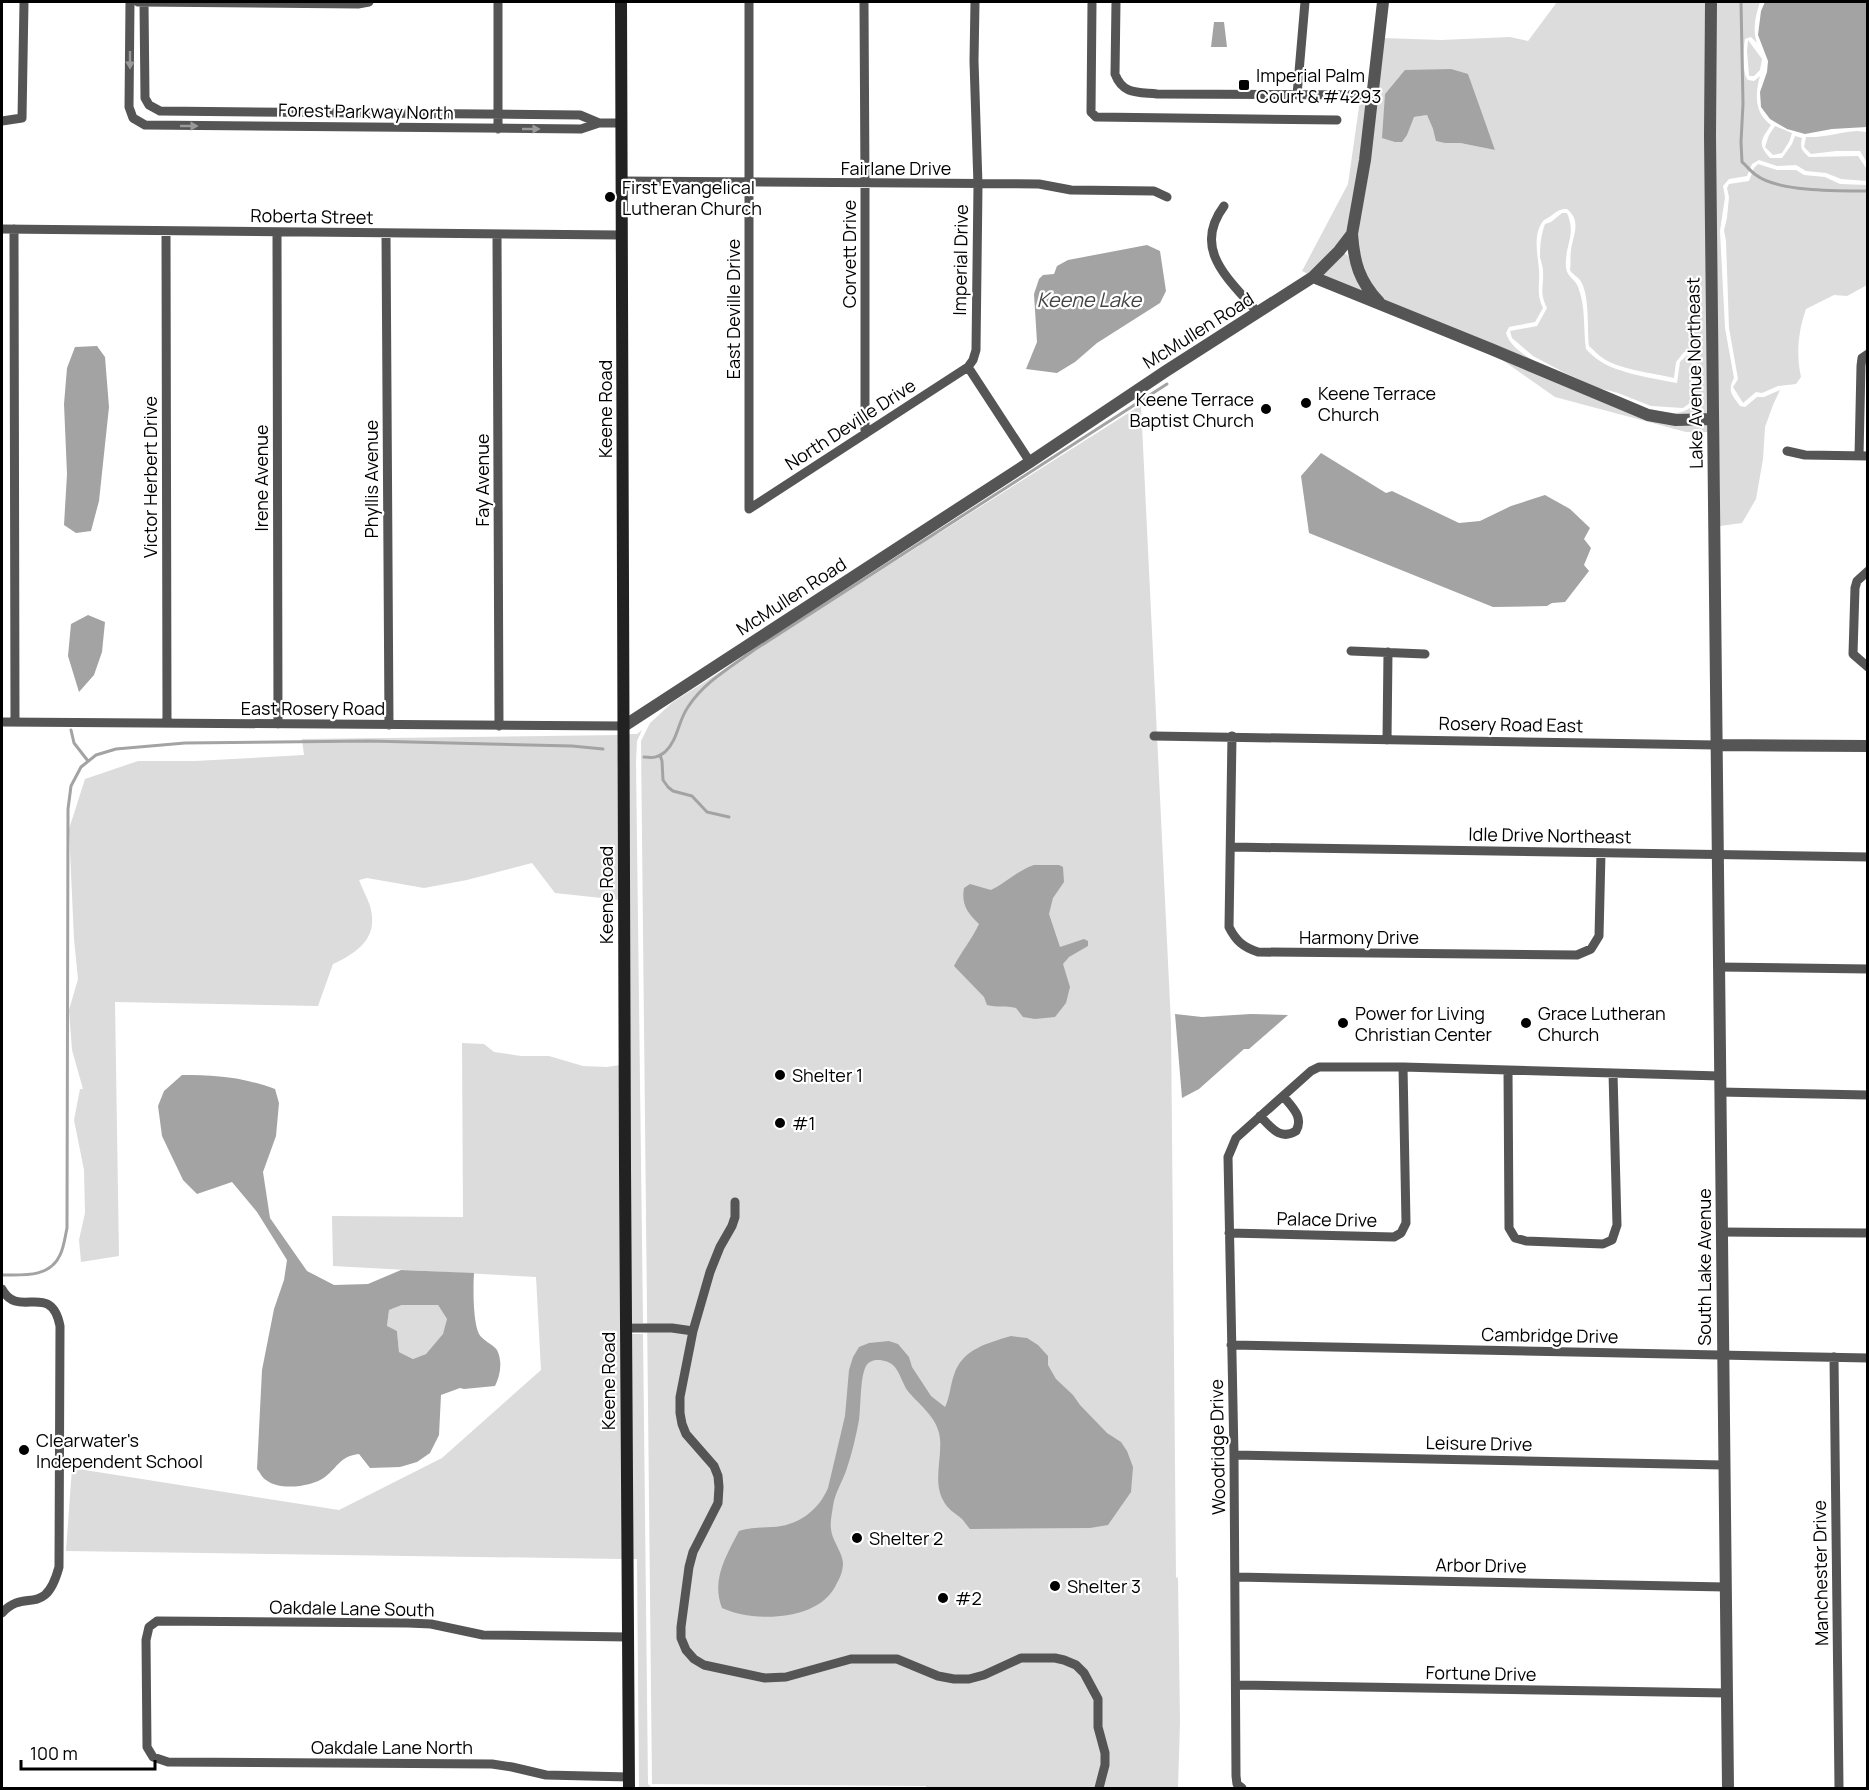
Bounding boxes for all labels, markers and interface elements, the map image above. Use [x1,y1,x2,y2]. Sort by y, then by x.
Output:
one-way arrow [125,50,134,69]
place label: Imperial Palm Court & #4293 [1256,63,1381,108]
marker: Imperial Palm Court & #4293 [1237,78,1251,92]
street label: Forest Parkway North [278,97,454,125]
one-way arrow [180,121,199,131]
one-way arrow [522,124,541,134]
street label: Fairlane Drive [841,156,951,180]
place label: First Evangelical Lutheran Church [622,175,762,220]
marker: First Evangelical Lutheran Church [603,190,617,204]
street label: Corvett Drive [837,200,861,308]
street label: Roberta Street [250,203,374,229]
street label: Imperial Drive [947,204,973,316]
street label: East Deville Drive [721,239,745,379]
street label: Lake Avenue Northeast [1680,277,1708,469]
water label: Keene Lake [1037,286,1142,313]
street label: McMullen Road [1138,286,1258,374]
street label: Keene Road [593,360,617,458]
street label: North Deville Drive [780,373,920,475]
place label: Keene Terrace Church [1318,381,1436,426]
place label: Keene Terrace Baptist Church [1129,387,1254,432]
street label: Victor Herbert Drive [138,396,162,558]
marker: Keene Terrace Church [1299,396,1313,410]
marker: Keene Terrace Baptist Church [1259,402,1273,416]
street label: Phyllis Avenue [359,420,383,538]
street label: Irene Avenue [249,424,273,532]
street label: Fay Avenue [470,434,494,526]
street label: McMullen Road [731,551,851,641]
street label: East Rosery Road [241,696,385,720]
street label: Rosery Road East [1439,711,1583,737]
street label: Idle Drive Northeast [1468,822,1632,848]
street label: Keene Road [594,846,618,944]
street label: Harmony Drive [1299,925,1419,949]
place label: Power for Living Christian Center [1355,1001,1493,1046]
place label: Grace Lutheran Church [1538,1001,1666,1046]
marker: Power for Living Christian Center [1336,1016,1350,1030]
marker: Grace Lutheran Church [1519,1016,1533,1030]
place label: Shelter 1 [792,1063,863,1087]
marker: Shelter 1 [773,1068,787,1082]
place label: #1 [792,1111,816,1135]
marker: #1 [773,1116,787,1130]
street label: South Lake Avenue [1692,1188,1716,1346]
street label: Palace Drive [1277,1206,1377,1232]
street label: Cambridge Drive [1481,1322,1619,1348]
street label: Keene Road [596,1332,620,1430]
street label: Woodridge Drive [1204,1379,1230,1515]
place label: Clearwater's Independent School [36,1428,203,1473]
street label: Leisure Drive [1426,1430,1532,1456]
marker: Clearwater's Independent School [17,1443,31,1457]
street label: Manchester Drive [1807,1500,1833,1646]
place label: Shelter 2 [869,1526,943,1550]
marker: Shelter 2 [850,1531,864,1545]
street label: Arbor Drive [1435,1552,1527,1578]
place label: Shelter 3 [1067,1574,1141,1598]
marker: Shelter 3 [1048,1579,1062,1593]
place label: #2 [955,1586,982,1610]
marker: #2 [936,1591,950,1605]
street label: Oakdale Lane South [269,1595,435,1621]
street label: Fortune Drive [1425,1660,1537,1686]
scale bar [21,1733,154,1771]
street label: Oakdale Lane North [311,1735,473,1759]
text: 100 m [30,1741,78,1765]

